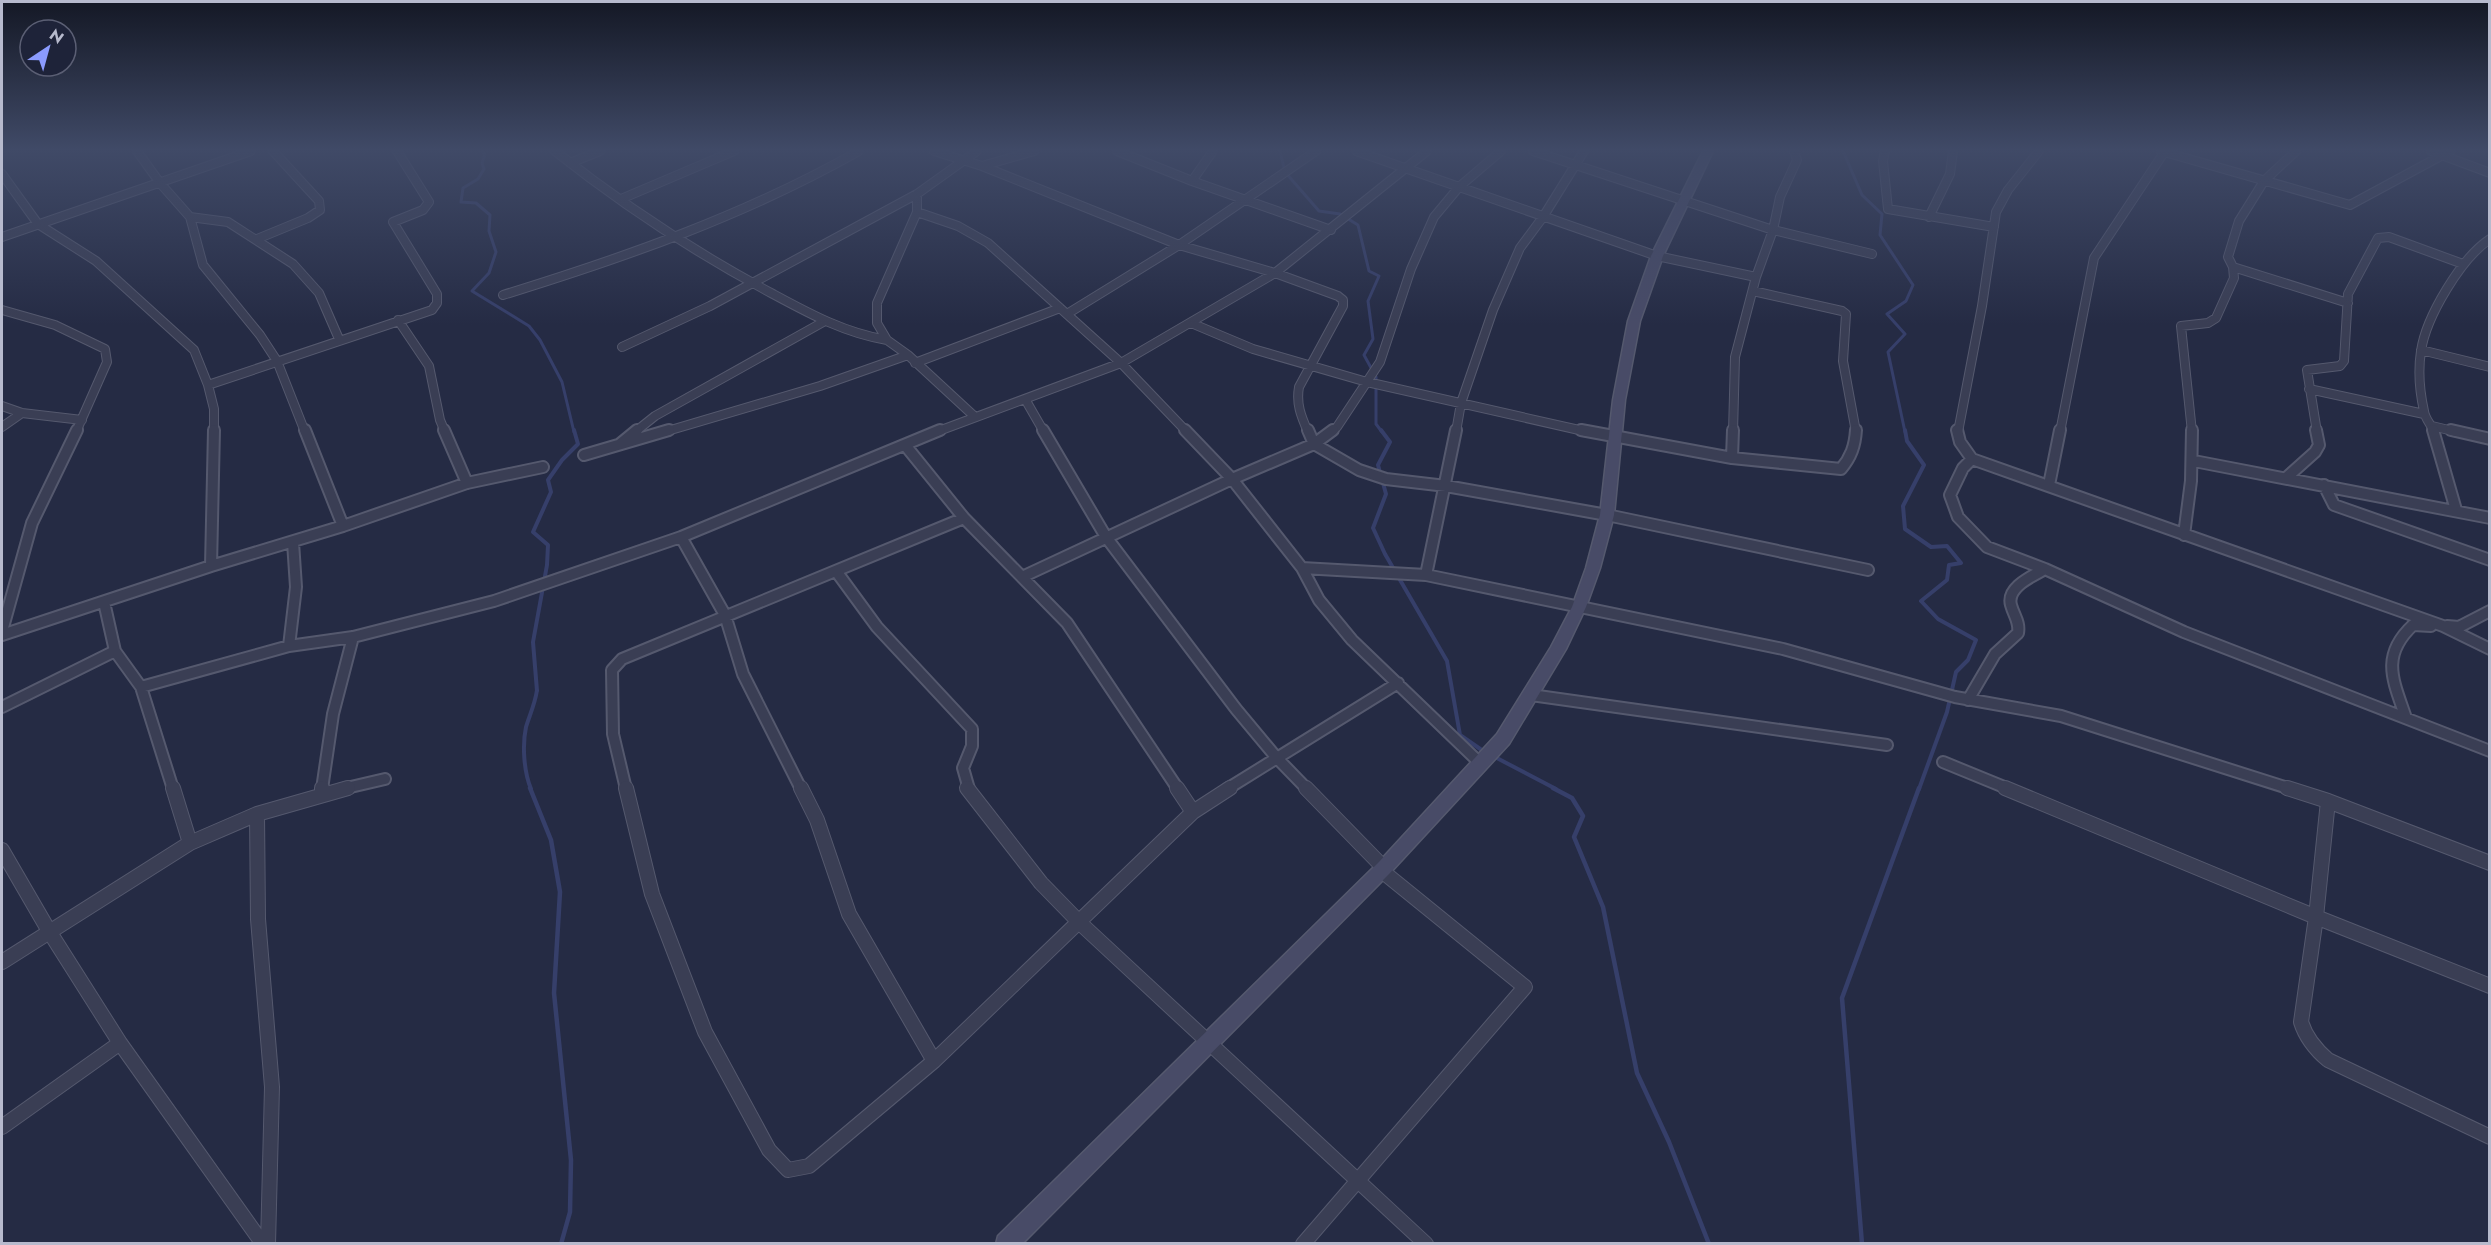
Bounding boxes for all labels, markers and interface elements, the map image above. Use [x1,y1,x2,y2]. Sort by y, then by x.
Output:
north arrow [18,18,78,78]
text: N [45,23,68,49]

